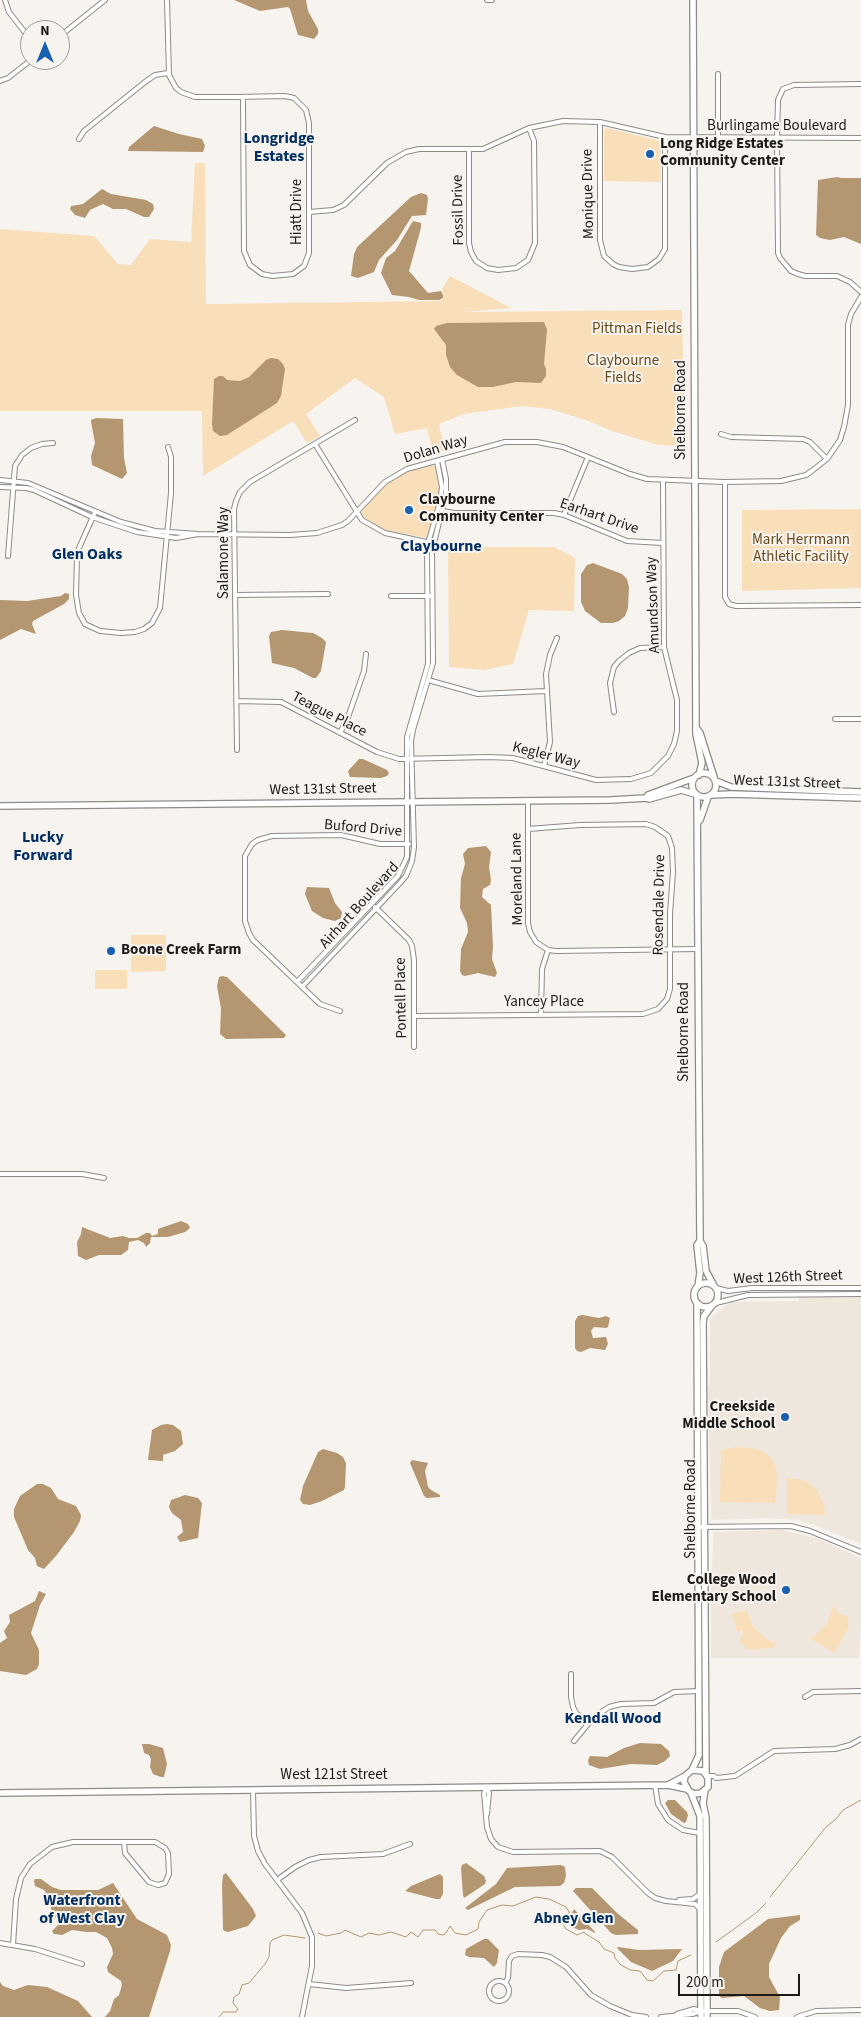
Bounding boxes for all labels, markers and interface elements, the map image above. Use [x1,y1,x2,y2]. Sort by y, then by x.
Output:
north arrow [20,20,70,70]
text: N [40,21,50,41]
street label: Burlingame Boulevard [707,118,847,136]
district label: Longridge Estates [243,129,315,167]
place label: Long Ridge Estates Community Center [660,136,785,171]
marker: Long Ridge Estates Community Center [644,148,656,160]
street label: Monique Drive [579,149,599,239]
street label: Fossil Drive [449,174,469,246]
street label: Hiatt Drive [289,179,307,245]
park label: Pittman Fields [592,321,682,339]
park label: Claybourne Fields [587,353,659,388]
street label: Shelborne Road [673,360,691,460]
street label: Dolan Way [402,432,470,468]
place label: Claybourne Community Center [419,492,544,527]
street label: Earhart Drive [557,495,641,539]
marker: Claybourne Community Center [403,504,415,516]
street label: Salamone Way [216,507,234,599]
park label: Mark Herrmann Athletic Facility [752,532,850,567]
district label: Claybourne [400,537,482,557]
district label: Glen Oaks [52,545,122,565]
street label: Amundson Way [643,556,665,654]
street label: Teague Place [288,688,370,742]
street label: Kegler Way [510,739,582,773]
street label: West 131st Street [733,772,841,794]
street label: West 131st Street [269,780,377,800]
street label: Buford Drive [323,817,403,841]
district label: Lucky Forward [13,828,73,866]
street label: Moreland Lane [508,832,528,926]
street label: Rosendale Drive [650,854,670,956]
street label: Airhart Boulevard [316,859,404,953]
place label: Boone Creek Farm [121,942,241,960]
marker: Boone Creek Farm [105,945,117,957]
street label: Pontell Place [392,957,412,1039]
street label: Shelborne Road [676,982,694,1082]
street label: Yancey Place [504,994,584,1012]
street label: West 126th Street [733,1267,843,1289]
place label: Creekside Middle School [682,1399,775,1434]
marker: Creekside Middle School [779,1411,791,1423]
street label: Shelborne Road [683,1459,701,1559]
place label: College Wood Elementary School [651,1572,776,1607]
marker: College Wood Elementary School [780,1584,792,1596]
district label: Kendall Wood [565,1709,661,1729]
street label: West 121st Street [280,1767,388,1785]
district label: Waterfront of West Clay [39,1891,125,1929]
district label: Abney Glen [534,1909,614,1929]
scale bar [681,1964,804,1996]
text: 200 m [686,1972,724,1993]

